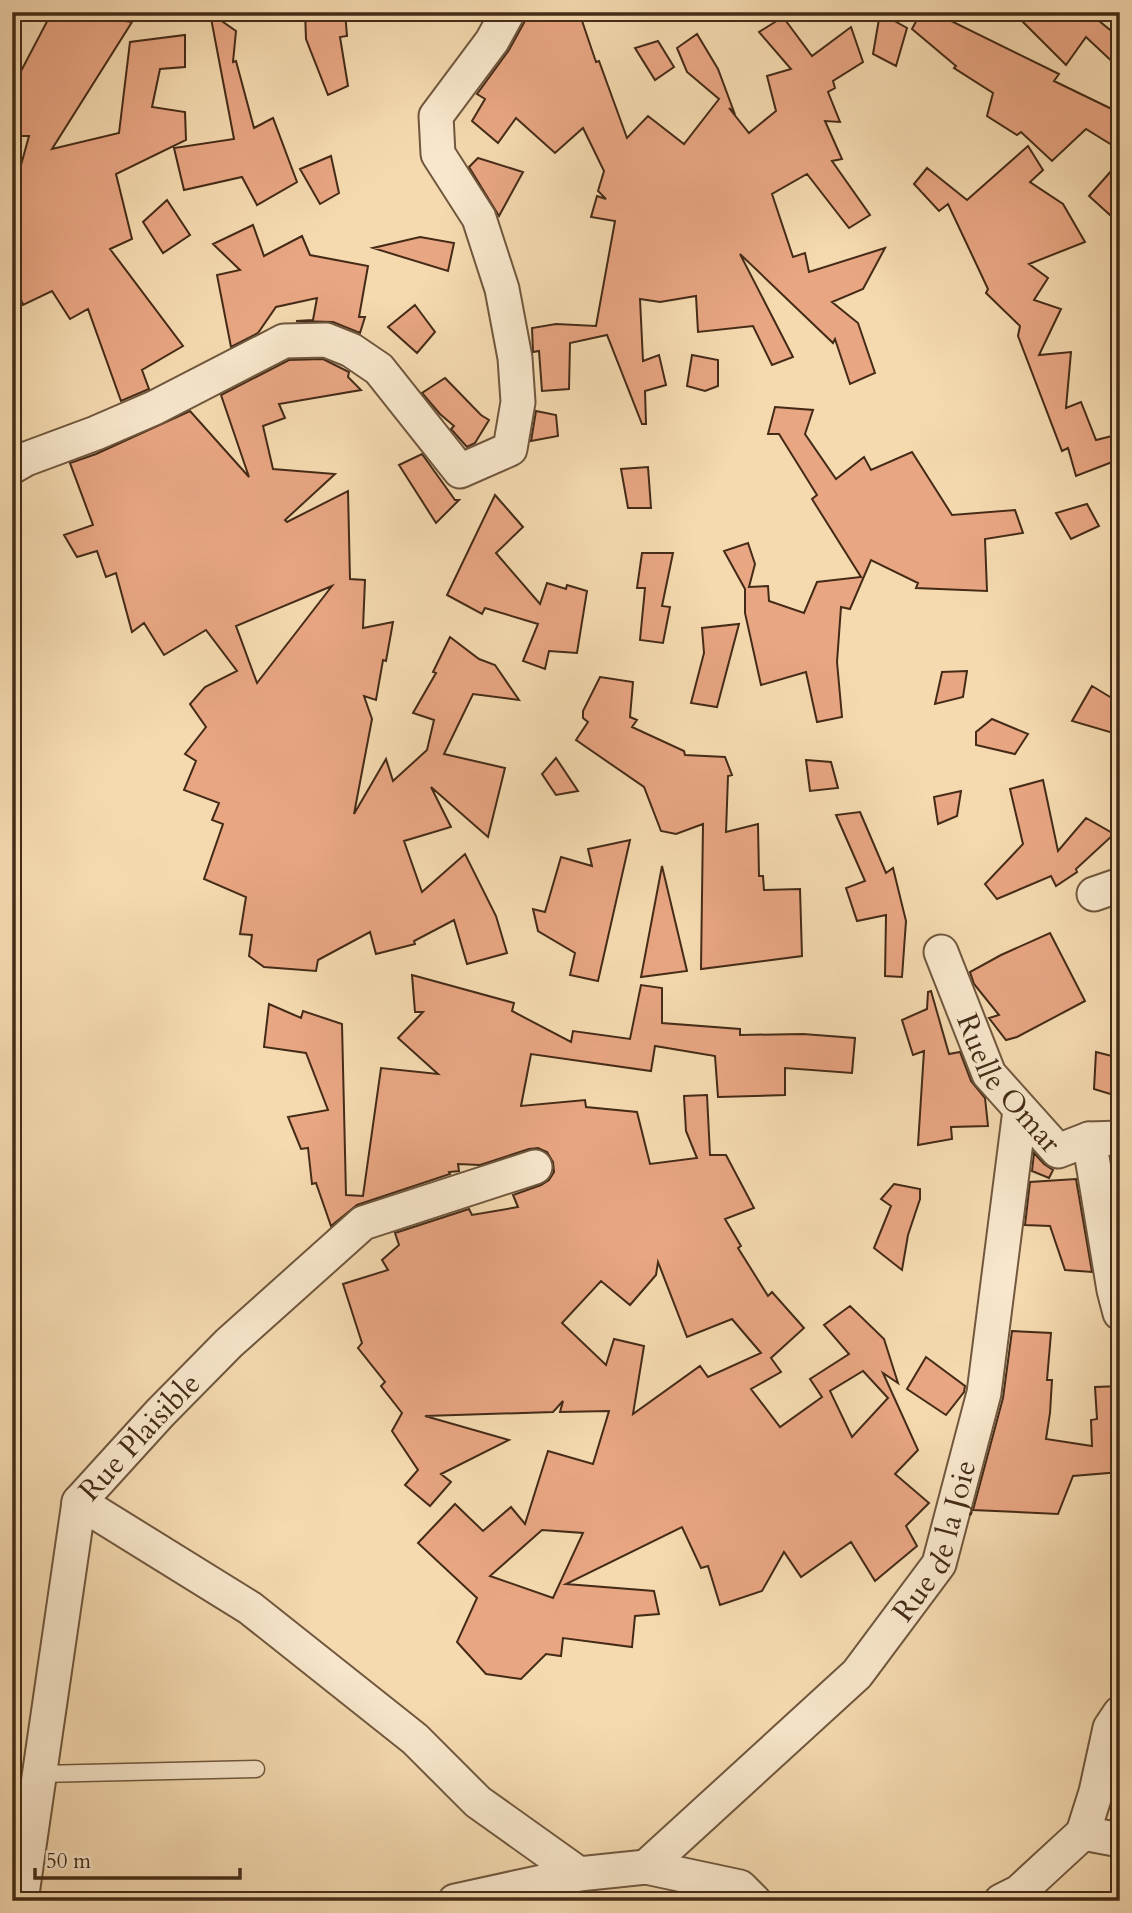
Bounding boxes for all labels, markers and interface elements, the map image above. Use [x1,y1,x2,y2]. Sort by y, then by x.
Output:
street label: Ruelle Omar [946,1007,1070,1162]
street label: Rue Plaisible [70,1364,210,1510]
street label: Rue de la Joie [883,1456,986,1630]
scale bar [35,1836,240,1880]
text: 50 m [46,1847,91,1876]

